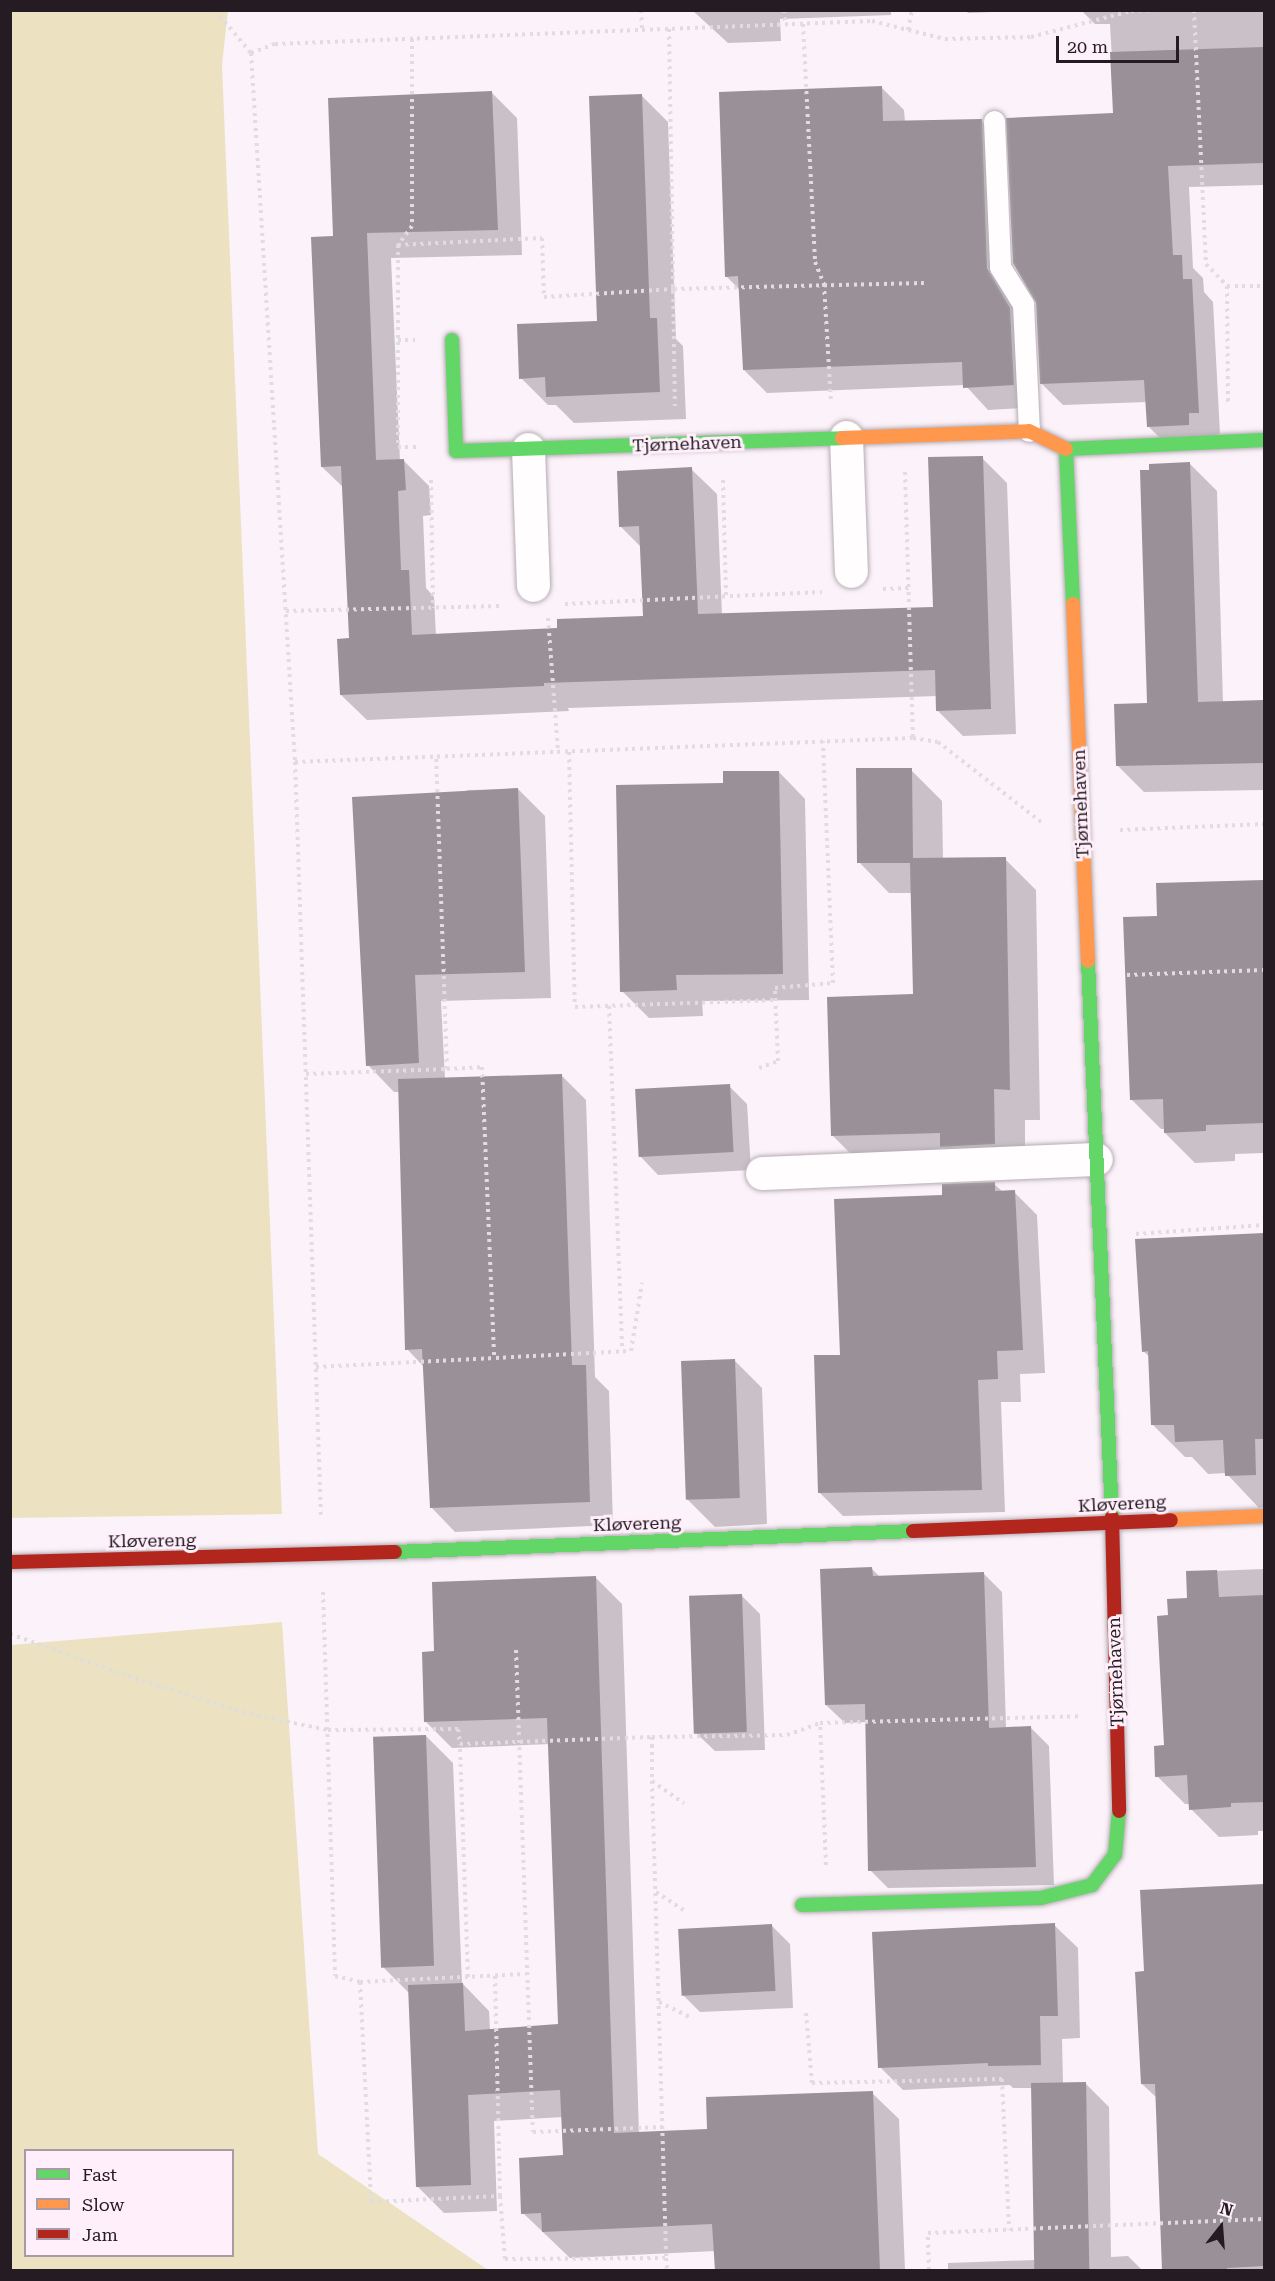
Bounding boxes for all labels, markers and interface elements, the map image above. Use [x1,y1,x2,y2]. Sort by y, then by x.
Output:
scale bar [1059,24,1182,62]
text: 20 m [1067,36,1108,57]
street label: Tjørnehaven [632,431,742,457]
street label: Tjørnehaven [1068,749,1094,859]
street label: Kløvereng [1077,1491,1167,1517]
street label: Kløvereng [593,1512,681,1536]
street label: Kløvereng [108,1529,196,1553]
street label: Tjørnehaven [1103,1617,1129,1727]
legend [24,2149,234,2257]
text: Fast [82,2164,117,2185]
text: Slow [82,2194,124,2215]
north arrow [1191,2197,1251,2257]
text: N [1218,2198,1235,2220]
text: Jam [82,2224,118,2245]

